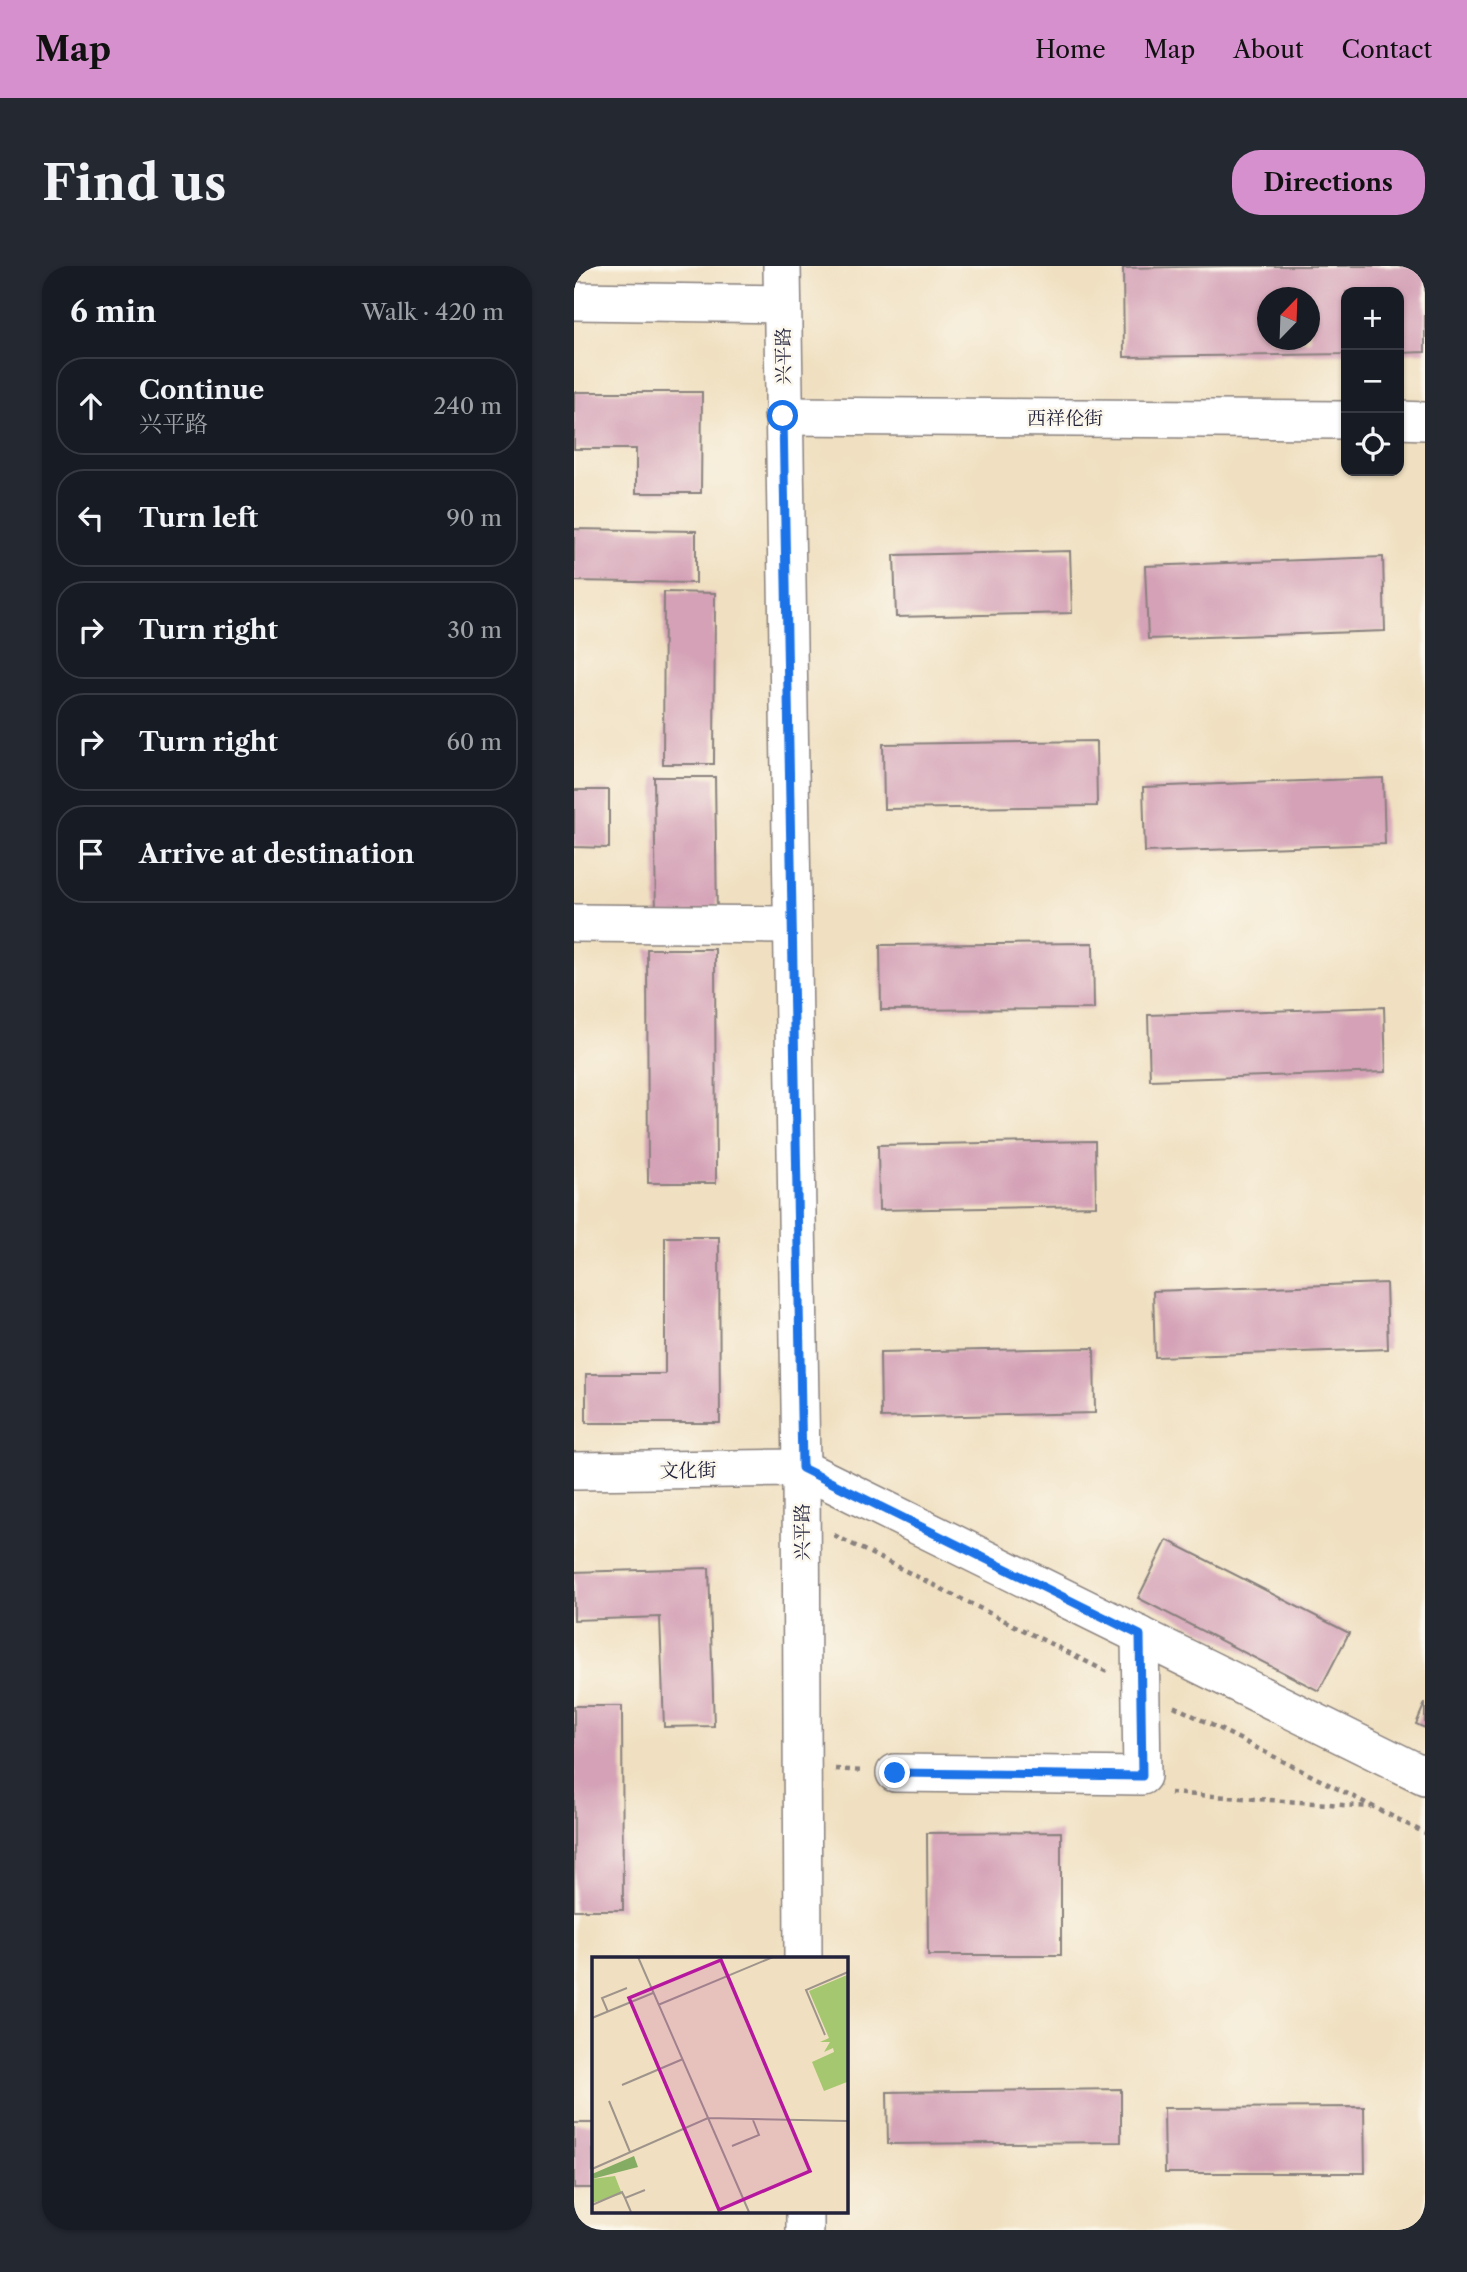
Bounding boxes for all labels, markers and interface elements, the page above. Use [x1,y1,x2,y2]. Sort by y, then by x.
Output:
text: Map [35,29,111,70]
text: Home [1035,35,1106,64]
text: Map [1144,35,1195,64]
text: About [1233,35,1304,64]
text: Contact [1342,35,1432,64]
button: Directions [1232,150,1425,215]
text: Find us [42,152,226,213]
north arrow [1257,287,1320,350]
map controls [1341,287,1404,476]
button: + [1341,287,1404,350]
text: 6 min [70,293,157,330]
text: Walk · 420 m [362,298,504,326]
street label: 兴平路 [772,327,795,385]
button: − [1341,350,1404,413]
text: Continue [139,374,264,406]
icon: ahead [72,387,110,425]
text: 240 m [433,392,502,420]
route start [767,400,798,431]
street label: 西祥伦街 [1027,407,1103,430]
text: 兴平路 [139,410,208,438]
button: locate [1341,413,1404,476]
icon: left [72,499,110,537]
text: Turn left [139,502,258,534]
text: 90 m [446,504,502,532]
icon: right [72,611,110,649]
text: Turn right [139,614,278,646]
text: 30 m [447,616,502,644]
icon: right [72,723,110,761]
text: Turn right [139,726,278,758]
text: 60 m [446,728,502,756]
icon: arrive [72,835,110,873]
text: Arrive at destination [139,838,414,870]
street label: 文化街 [659,1459,717,1482]
street label: 兴平路 [791,1503,814,1561]
route end [879,1757,910,1788]
inset map [592,1957,847,2212]

